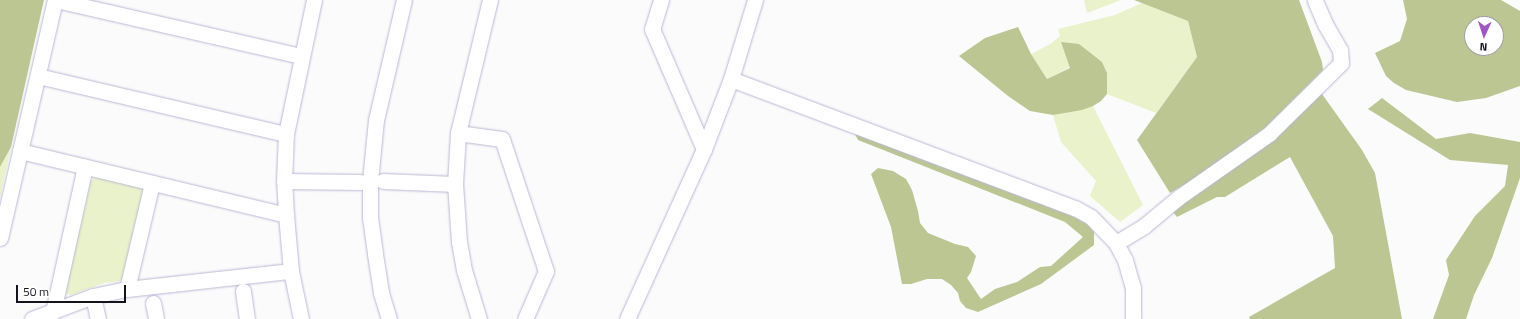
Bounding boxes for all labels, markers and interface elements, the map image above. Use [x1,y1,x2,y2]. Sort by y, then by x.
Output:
north arrow [1464,16,1504,56]
text: N [1479,39,1488,55]
scale bar [18,277,128,303]
text: 50 m [23,282,49,301]

